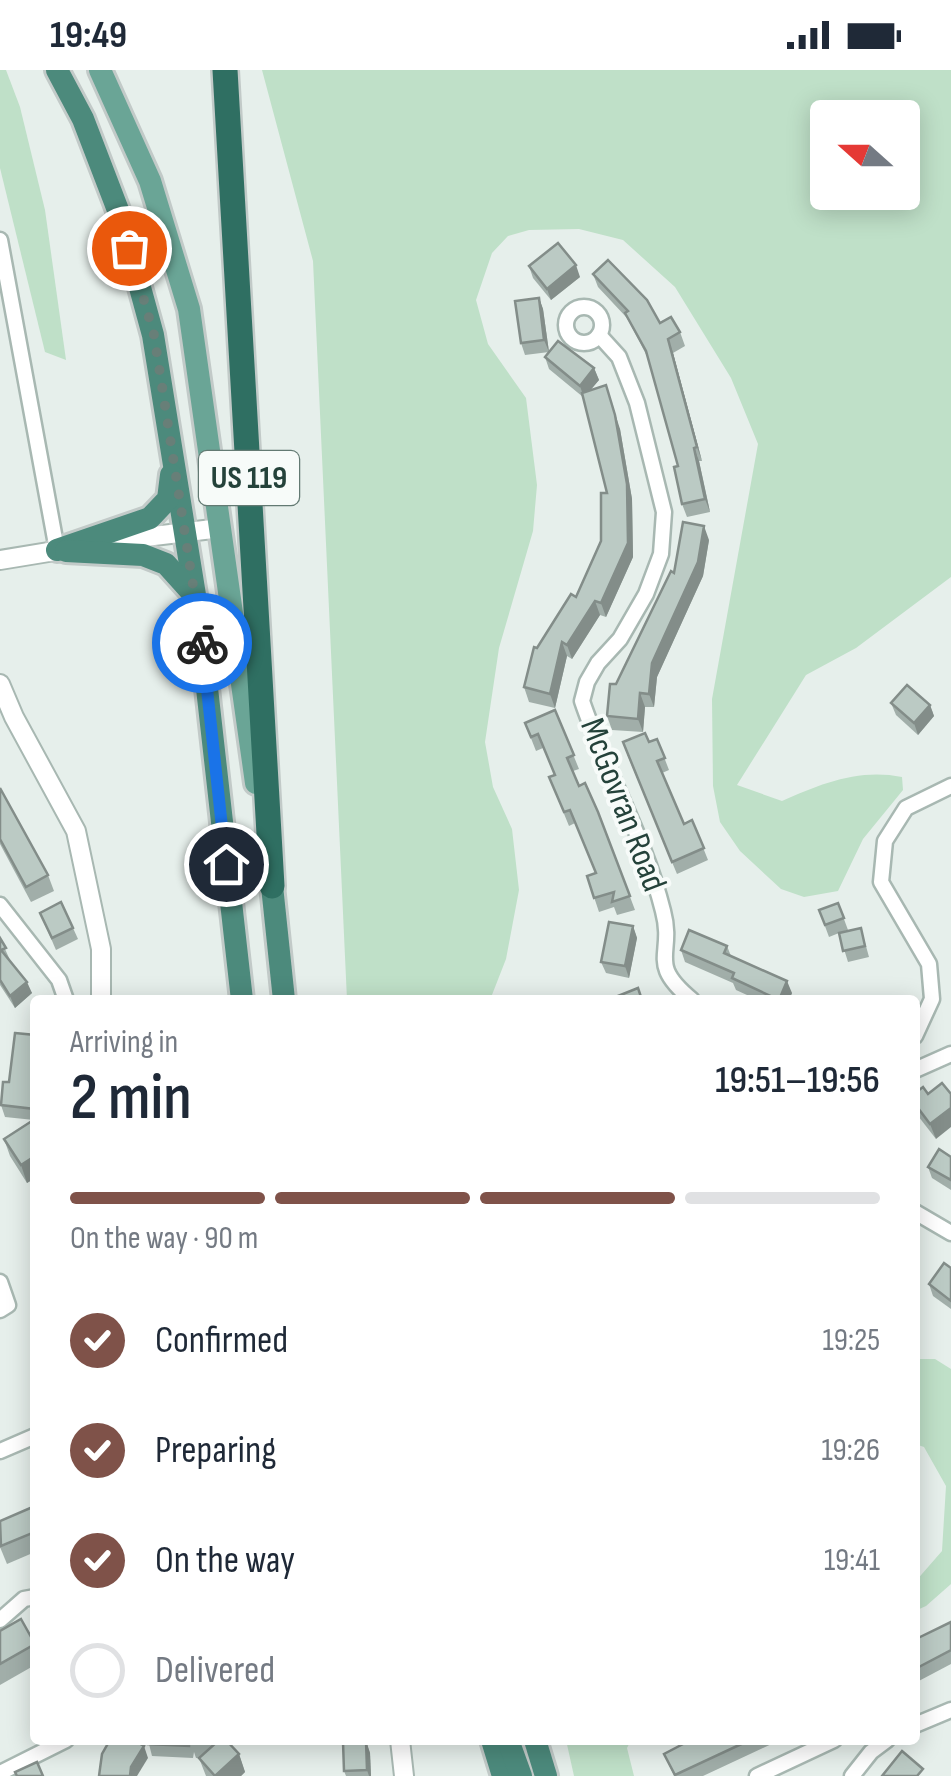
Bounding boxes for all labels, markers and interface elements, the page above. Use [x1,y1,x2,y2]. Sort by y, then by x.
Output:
text: 19:49 [50,13,127,58]
north arrow [810,100,920,210]
map controls [810,100,920,210]
pin [87,206,172,291]
icon: bag [102,221,157,276]
road number: US 119 [199,451,299,505]
courier [152,593,252,693]
icon: bike [175,616,230,671]
street label: McGovran Road [570,712,676,898]
pin [184,822,269,907]
icon: home [199,837,254,892]
text: Arriving in [70,1023,178,1062]
text: 19:51–19:56 [715,1058,880,1103]
text: 2 min [70,1060,192,1138]
text: On the way · 90 m [70,1219,258,1258]
icon: check [70,1313,125,1368]
text: Confirmed [155,1318,288,1363]
text: 19:25 [823,1321,880,1360]
icon: check [70,1423,125,1478]
text: Preparing [155,1428,276,1473]
text: 19:26 [821,1431,880,1470]
icon: check [70,1533,125,1588]
text: On the way [155,1538,295,1583]
text: 19:41 [824,1541,880,1580]
text: Delivered [155,1648,275,1693]

